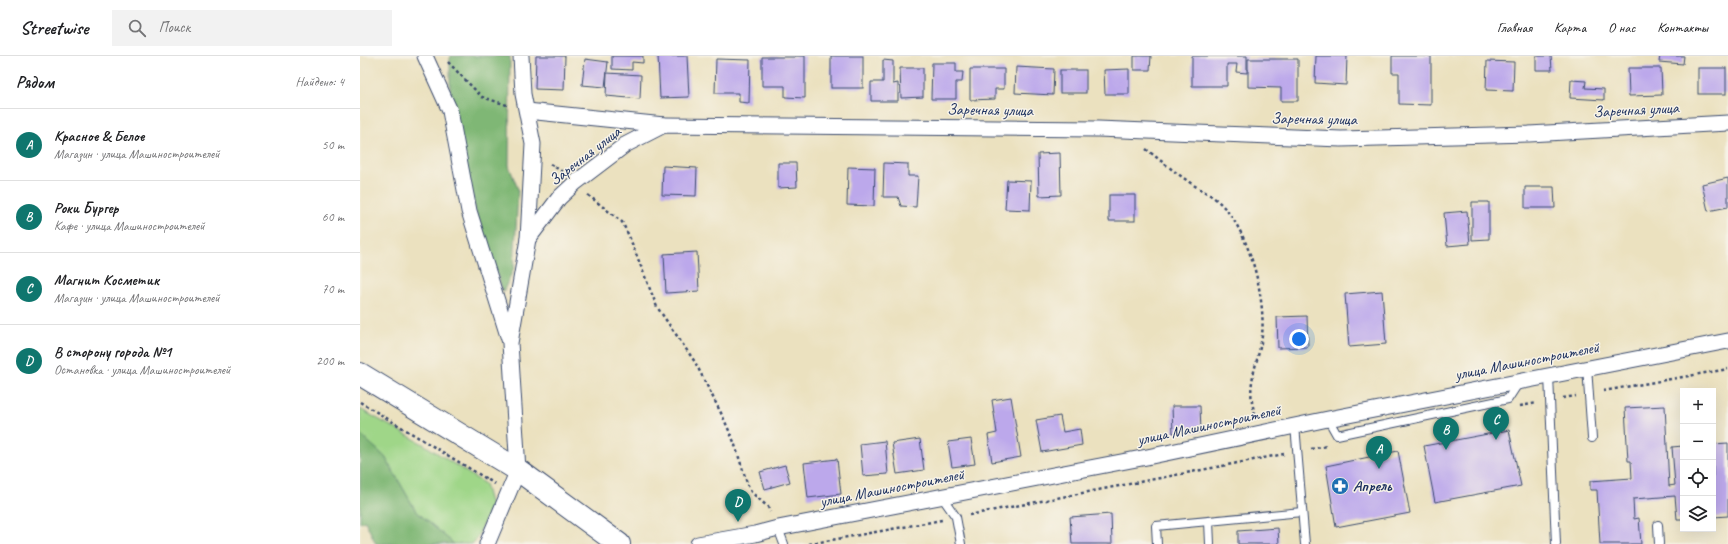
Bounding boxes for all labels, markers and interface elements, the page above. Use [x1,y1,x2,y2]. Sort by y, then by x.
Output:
search box [112,10,392,46]
text: Streetwise [20,16,88,40]
icon: search [126,17,148,39]
text: Поиск [158,18,190,37]
text: Главная [1497,19,1532,36]
text: Карта [1554,19,1586,36]
text: О нас [1608,19,1635,36]
text: Контакты [1657,19,1708,36]
text: Рядом [16,72,54,93]
text: Найдено: 4 [296,74,344,90]
street label: Заречная улица [1593,98,1680,122]
street label: Заречная улица [947,99,1034,121]
street label: Заречная улица [1271,108,1358,130]
street label: Заречная улица [545,121,626,190]
text: Красное & Белое [54,127,144,146]
text: A [26,137,32,153]
text: 50 m [322,137,344,153]
text: Магазин · улица Машиностроителей [54,146,220,162]
text: Роки Бургер [54,199,118,218]
text: B [26,209,32,225]
text: 60 m [322,209,344,225]
text: Кафе · улица Машиностроителей [54,218,205,234]
text: Магнит Косметик [54,271,159,290]
text: C [26,281,32,297]
text: 70 m [322,281,344,297]
text: Магазин · улица Машиностроителей [54,290,220,306]
your location [1289,329,1309,349]
street label: улица Машиностроителей [1452,337,1602,385]
text: В сторону города №1 [54,343,171,362]
text: D [25,353,33,369]
text: 200 m [316,353,344,369]
text: Остановка · улица Машиностроителей [54,362,230,378]
map controls [1680,388,1716,532]
button: + [1680,388,1716,424]
street label: улица Машиностроителей [1134,400,1284,450]
pin: C [1483,407,1509,440]
pin: B [1433,417,1459,450]
button: − [1680,424,1716,460]
pin: A [1366,436,1392,469]
button: locate [1680,460,1716,496]
street label: улица Машиностроителей [817,464,967,512]
pharmacy icon: Апрель [1330,476,1350,496]
place label: Апрель [1353,476,1393,496]
pin: D [725,489,751,522]
button: layers [1680,496,1716,532]

